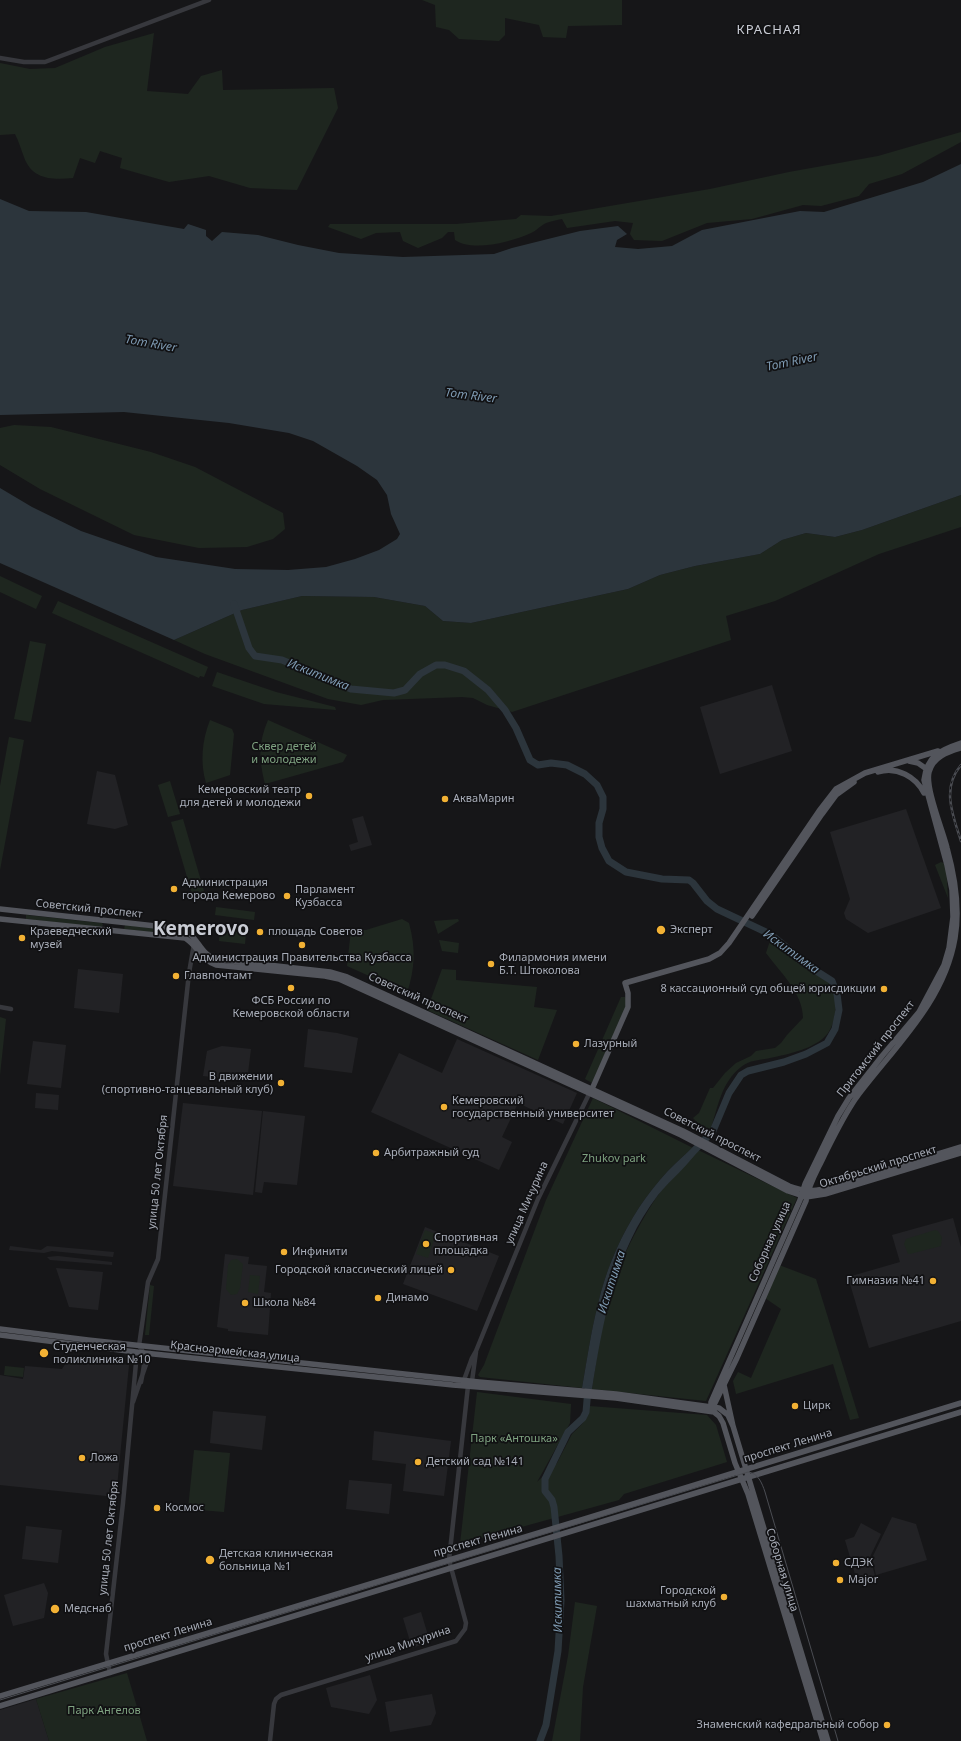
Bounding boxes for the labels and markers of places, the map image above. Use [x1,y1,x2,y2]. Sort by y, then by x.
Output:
place label: Кемеровский театр для детей и молодежи [180,783,301,809]
marker: Кемеровский театр для детей и молодежи [304,791,314,801]
place label: АкваМарин [453,792,515,806]
marker: АкваМарин [440,794,450,804]
place label: Администрация города Кемерово [182,876,275,902]
place label: Парламент Кузбасса [295,883,355,909]
marker: Администрация города Кемерово [169,884,179,894]
marker: Парламент Кузбасса [282,891,292,901]
place label: Эксперт [670,923,713,937]
marker: Эксперт [655,924,667,936]
place label: Краеведческий музей [30,925,112,951]
place label: площадь Советов [268,925,363,939]
marker: площадь Советов [255,927,265,937]
marker: Краеведческий музей [17,933,27,943]
marker: Администрация Правительства Кузбасса [297,940,307,950]
place label: Администрация Правительства Кузбасса [192,951,412,965]
place label: Филармония имени Б.Т. Штоколова [499,951,607,977]
marker: Филармония имени Б.Т. Штоколова [486,959,496,969]
place label: Главпочтамт [184,969,252,983]
marker: Главпочтамт [171,971,181,981]
place label: 8 кассационный суд общей юрисдикции [660,982,876,996]
marker: ФСБ России по Кемеровской области [286,983,296,993]
marker: 8 кассационный суд общей юрисдикции [879,984,889,994]
place label: ФСБ России по Кемеровской области [233,994,349,1020]
place label: Лазурный [584,1037,637,1051]
marker: Лазурный [571,1039,581,1049]
place label: В движении (спортивно-танцевальный клуб) [102,1070,273,1096]
marker: В движении (спортивно-танцевальный клуб) [276,1078,286,1088]
place label: Кемеровский государственный университет [452,1094,614,1120]
marker: Кемеровский государственный университет [439,1102,449,1112]
place label: Арбитражный суд [384,1146,479,1160]
marker: Арбитражный суд [371,1148,381,1158]
place label: Спортивная площадка [434,1231,498,1257]
marker: Спортивная площадка [421,1239,431,1249]
place label: Инфинити [292,1245,348,1259]
marker: Инфинити [279,1247,289,1257]
place label: Городской классический лицей [275,1263,443,1277]
marker: Городской классический лицей [446,1265,456,1275]
place label: Гимназия №41 [846,1274,925,1288]
marker: Гимназия №41 [928,1276,938,1286]
place label: Динамо [386,1291,429,1305]
marker: Динамо [373,1293,383,1303]
place label: Школа №84 [253,1296,316,1310]
marker: Школа №84 [240,1298,250,1308]
place label: Студенческая поликлиника №10 [53,1340,151,1366]
marker: Студенческая поликлиника №10 [38,1347,50,1359]
place label: Цирк [803,1399,830,1413]
marker: Цирк [790,1401,800,1411]
place label: Ложа [90,1451,118,1465]
marker: Ложа [77,1453,87,1463]
place label: Детский сад №141 [426,1455,524,1469]
marker: Детский сад №141 [413,1457,423,1467]
place label: Космос [165,1501,204,1515]
marker: Космос [152,1503,162,1513]
place label: Детская клиническая больница №1 [219,1547,333,1573]
marker: Детская клиническая больница №1 [204,1554,216,1566]
place label: СДЭК [844,1556,873,1570]
marker: СДЭК [831,1558,841,1568]
place label: Major [848,1573,878,1587]
marker: Major [835,1575,845,1585]
place label: Городской шахматный клуб [626,1584,716,1610]
marker: Городской шахматный клуб [719,1592,729,1602]
place label: Медснаб [64,1602,111,1616]
marker: Медснаб [49,1603,61,1615]
place label: Знаменский кафедральный собор [697,1718,879,1732]
marker: Знаменский кафедральный собор [882,1720,892,1730]

